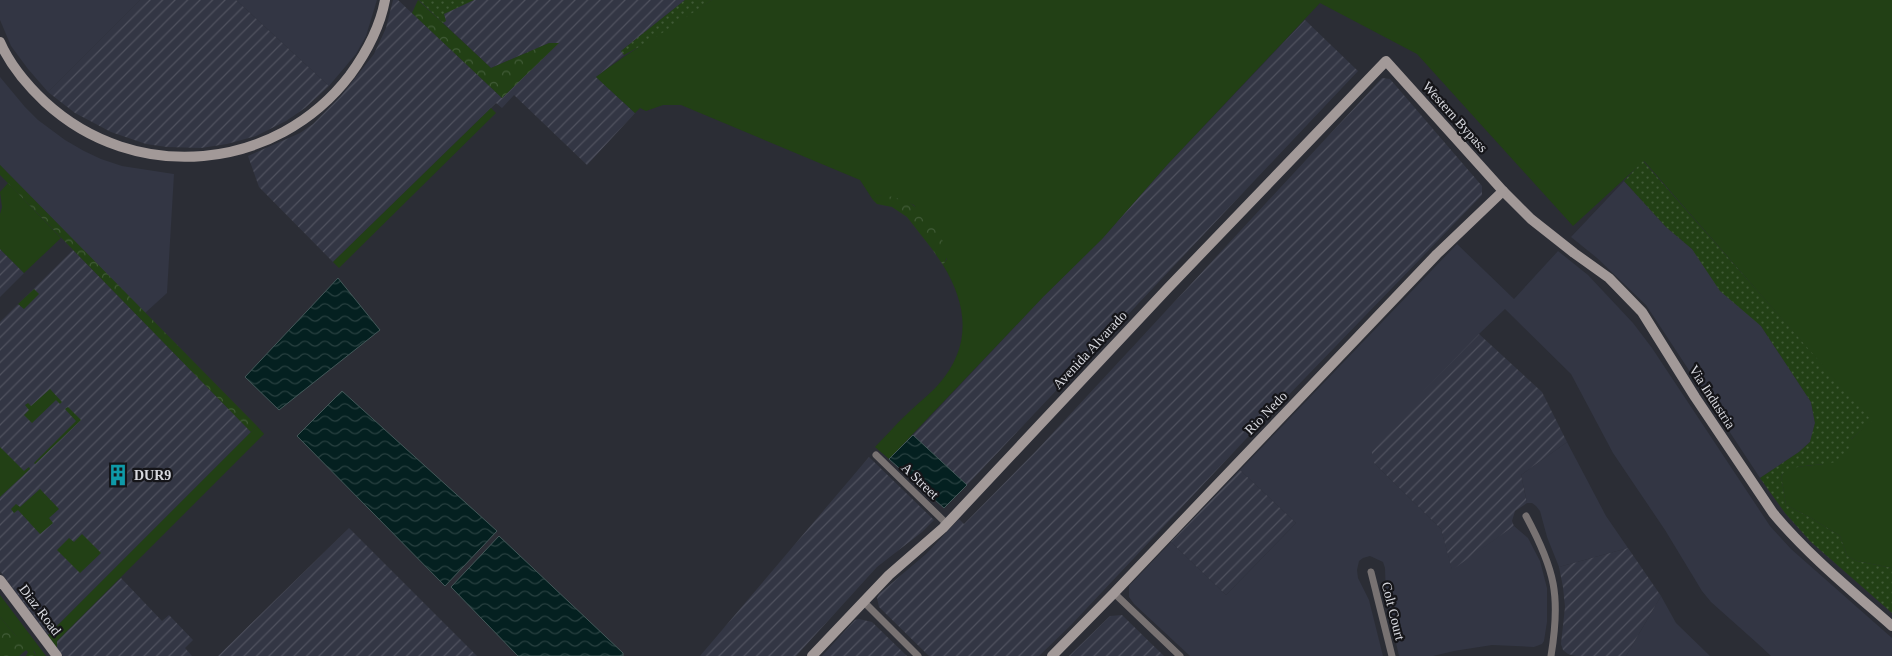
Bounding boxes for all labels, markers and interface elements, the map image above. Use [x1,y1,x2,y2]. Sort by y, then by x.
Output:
street label: Western Bypass [1419,79,1491,155]
street label: Avenida Alvarado [1050,308,1130,392]
street label: Via Industria [1686,362,1738,432]
street label: Rio Nedo [1242,388,1290,438]
street label: A Street [898,460,942,502]
building icon: DUR9 [105,462,131,488]
place label: DUR9 [134,468,171,483]
street label: Colt Court [1379,580,1408,642]
street label: Diaz Road [16,582,64,638]

